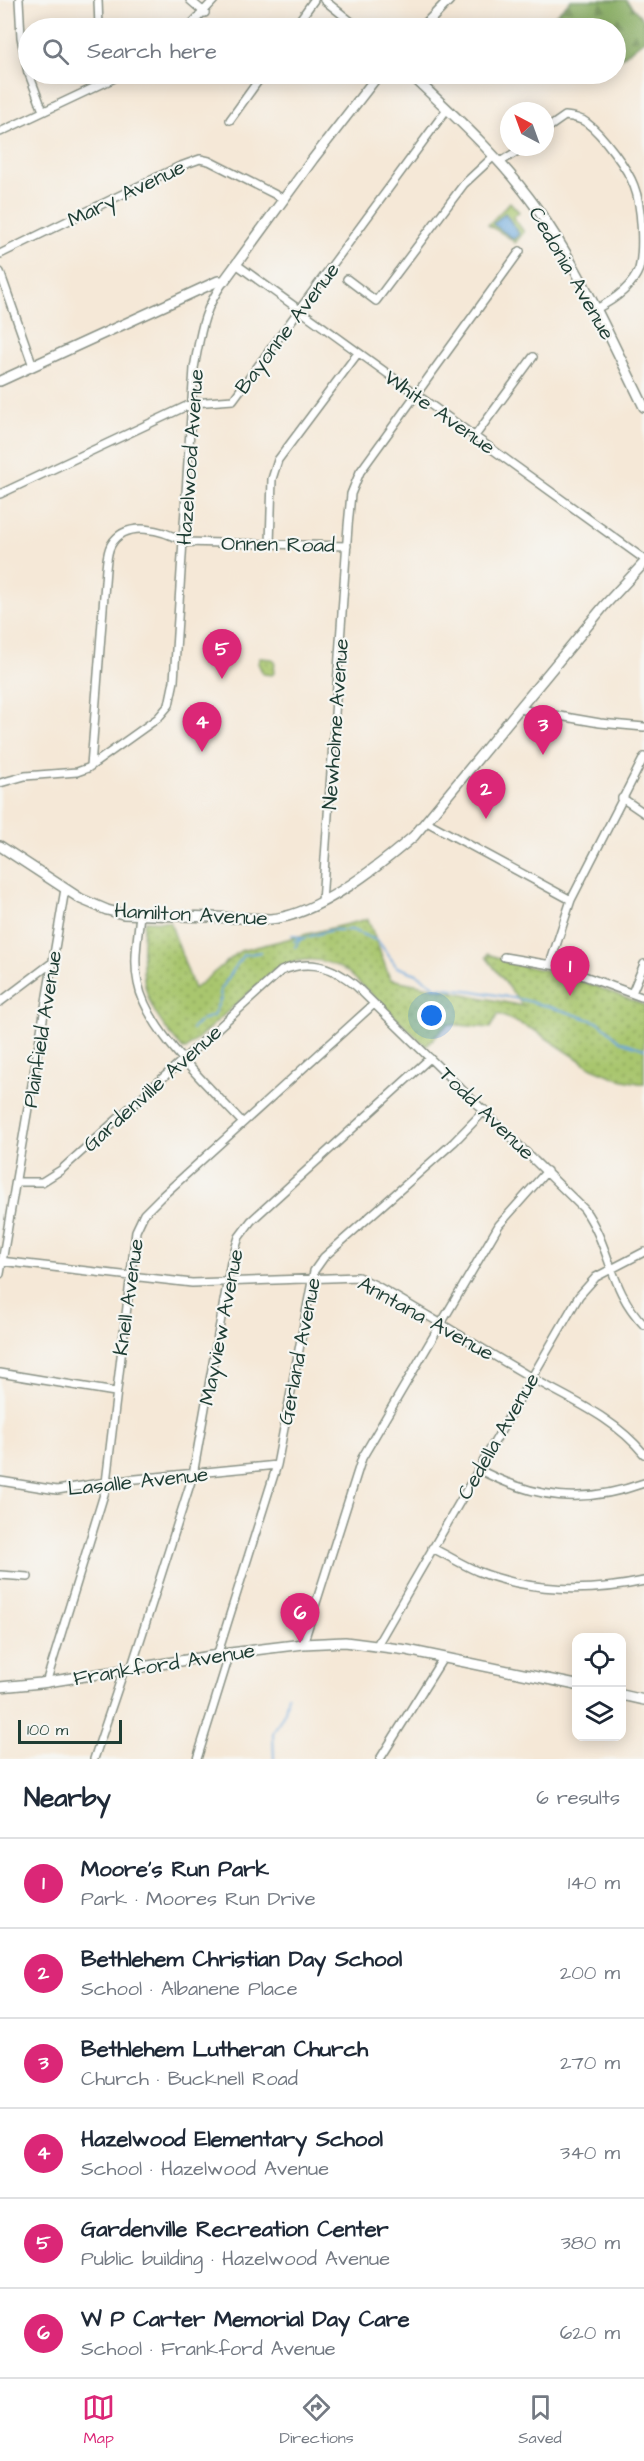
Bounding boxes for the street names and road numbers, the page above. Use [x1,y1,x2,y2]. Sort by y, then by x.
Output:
street label: Mary Avenue [62,152,191,236]
street label: Cedonia Avenue [522,201,622,345]
street label: Bayonne Avenue [228,257,348,401]
street label: White Avenue [378,363,501,462]
street label: Hazelwood Avenue [170,368,211,546]
street label: Onnen Road [221,529,335,560]
street label: Newholme Avenue [315,638,356,811]
street label: Hamilton Avenue [113,896,268,933]
street label: Plainfield Avenue [16,948,69,1110]
street label: Gardenville Avenue [76,1018,228,1159]
street label: Todd Avenue [432,1060,541,1167]
street label: Knell Avenue [106,1237,151,1357]
street label: Mayview Avenue [192,1246,253,1408]
street label: Anntana Avenue [352,1269,499,1368]
street label: Gerland Avenue [271,1275,328,1427]
street label: Cedella Avenue [450,1367,547,1505]
street label: Lasalle Avenue [66,1460,210,1503]
street label: Frankford Avenue [71,1636,257,1693]

